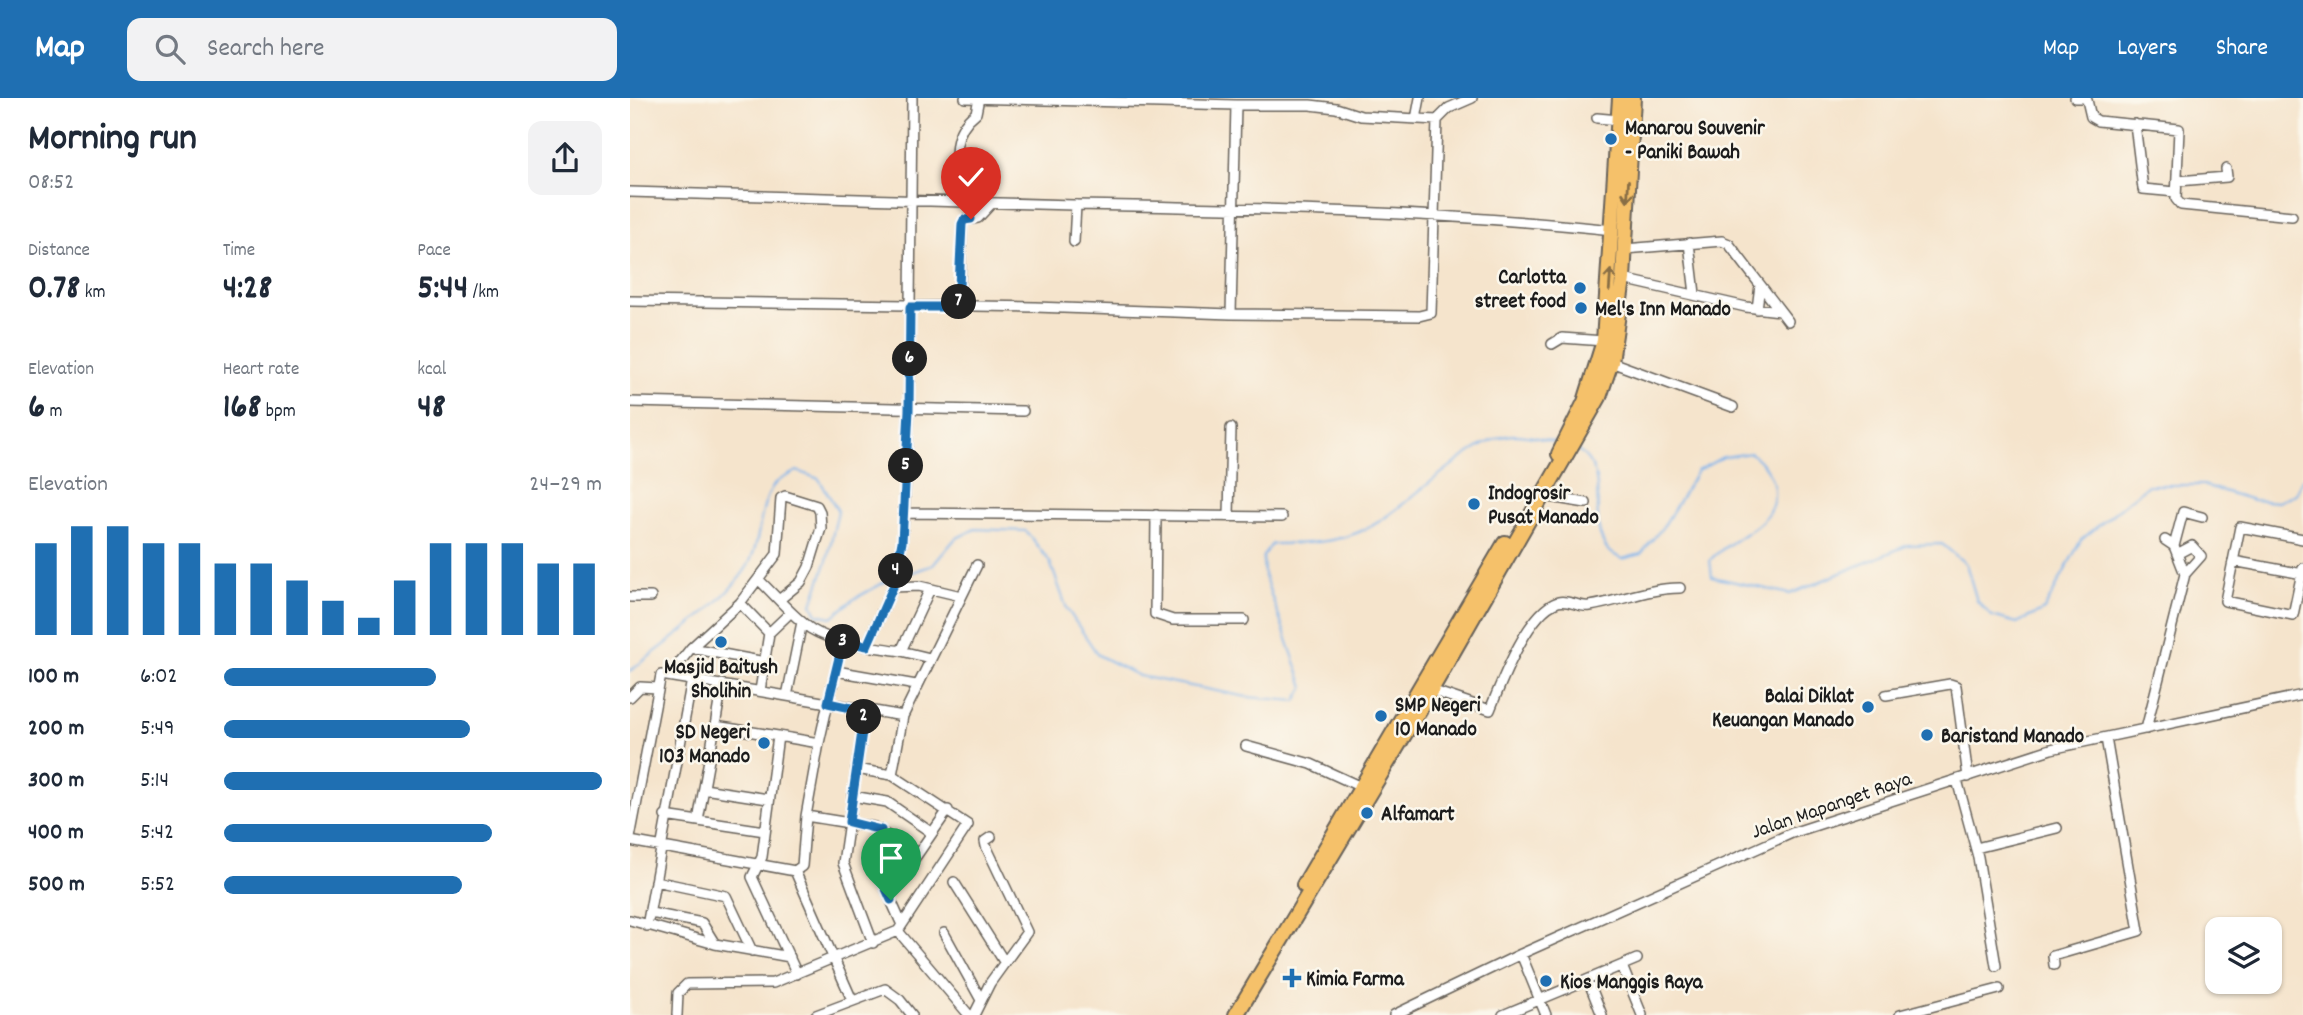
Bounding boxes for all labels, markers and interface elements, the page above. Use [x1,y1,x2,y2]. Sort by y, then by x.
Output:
search box [127,18,617,81]
text: Map [35,26,85,73]
icon: search [151,30,189,68]
text: Search here [207,31,325,68]
text: Map [2043,32,2079,66]
text: Layers [2117,32,2178,66]
text: Share [2216,32,2268,66]
text: Morning run [28,113,197,168]
place label: Manarou Souvenir - Paniki Bawah [1625,115,1766,169]
button: share [528,121,602,195]
marker: Manarou Souvenir - Paniki Bawah [1603,131,1619,147]
pin [941,147,1001,219]
icon: check [952,158,990,196]
text: 08:52 [28,167,74,200]
one-way arrow [1622,179,1635,202]
text: Distance [28,238,90,265]
text: Time [223,238,255,265]
text: Pace [417,238,451,265]
place label: Carlotta street food [1475,264,1567,318]
text: 0.78 [28,265,80,315]
text: 4:28 [223,265,272,315]
text: 5:44 [417,265,468,315]
one-way arrow [1604,269,1617,292]
text: km [80,280,106,307]
text: /km [468,280,499,307]
marker: Carlotta street food [1572,280,1588,296]
pin: 7 [942,284,976,320]
text: 7 [955,288,962,315]
place label: Mel's Inn Manado [1595,296,1731,326]
marker: Mel's Inn Manado [1573,300,1589,316]
pin: 6 [892,342,928,376]
text: 6 [905,345,914,372]
text: Elevation [28,357,94,384]
text: Heart rate [223,357,299,384]
text: kcal [417,357,446,384]
text: 6 [28,384,45,434]
text: 168 [223,384,262,434]
text: 48 [417,384,446,434]
text: m [45,399,63,426]
text: bpm [262,399,296,426]
pin: 5 [888,448,924,484]
text: 5 [901,452,910,479]
text: Elevation [28,469,108,502]
text: 24–29 m [529,469,602,502]
place label: Indogrosir Pusat Manado [1488,480,1599,534]
marker: Indogrosir Pusat Manado [1466,496,1482,512]
pin: 4 [878,554,914,588]
text: 4 [892,557,899,584]
pin: 3 [826,624,860,660]
text: 3 [838,628,847,655]
marker: Masjid Baitush Sholihin [713,634,729,650]
place label: Masjid Baitush Sholihin [664,654,778,708]
text: 100 m [28,661,79,694]
text: 6:02 [140,661,178,694]
place label: Balai Diklat Keuangan Manado [1712,683,1854,737]
place label: SMP Negeri 10 Manado [1395,692,1481,746]
marker: Balai Diklat Keuangan Manado [1860,699,1876,715]
pin: 2 [846,700,882,734]
text: 2 [859,703,868,730]
marker: SMP Negeri 10 Manado [1373,708,1389,724]
text: 200 m [28,713,84,746]
text: 5:49 [140,713,175,746]
place label: SD Negeri 103 Manado [659,719,750,773]
place label: Baristand Manado [1941,723,2084,753]
marker: Baristand Manado [1919,727,1935,743]
marker: SD Negeri 103 Manado [756,735,772,751]
text: 300 m [28,765,84,798]
text: 5:14 [140,765,169,798]
street label: Jalan Mapanget Raya [1748,765,1917,848]
place label: Alfamart [1381,801,1455,831]
marker: Alfamart [1359,805,1375,821]
text: 400 m [28,817,84,850]
text: 5:42 [140,817,174,850]
pin [861,828,921,900]
icon: arrive [872,839,910,877]
text: 500 m [28,869,85,902]
text: 5:52 [140,869,175,902]
map controls [2205,917,2282,994]
button: layers [2205,917,2282,994]
place label: Kimia Farma [1306,966,1405,996]
place label: Kios Manggis Raya [1560,969,1704,999]
marker: Kimia Farma [1284,970,1300,986]
marker: Kios Manggis Raya [1538,973,1554,989]

